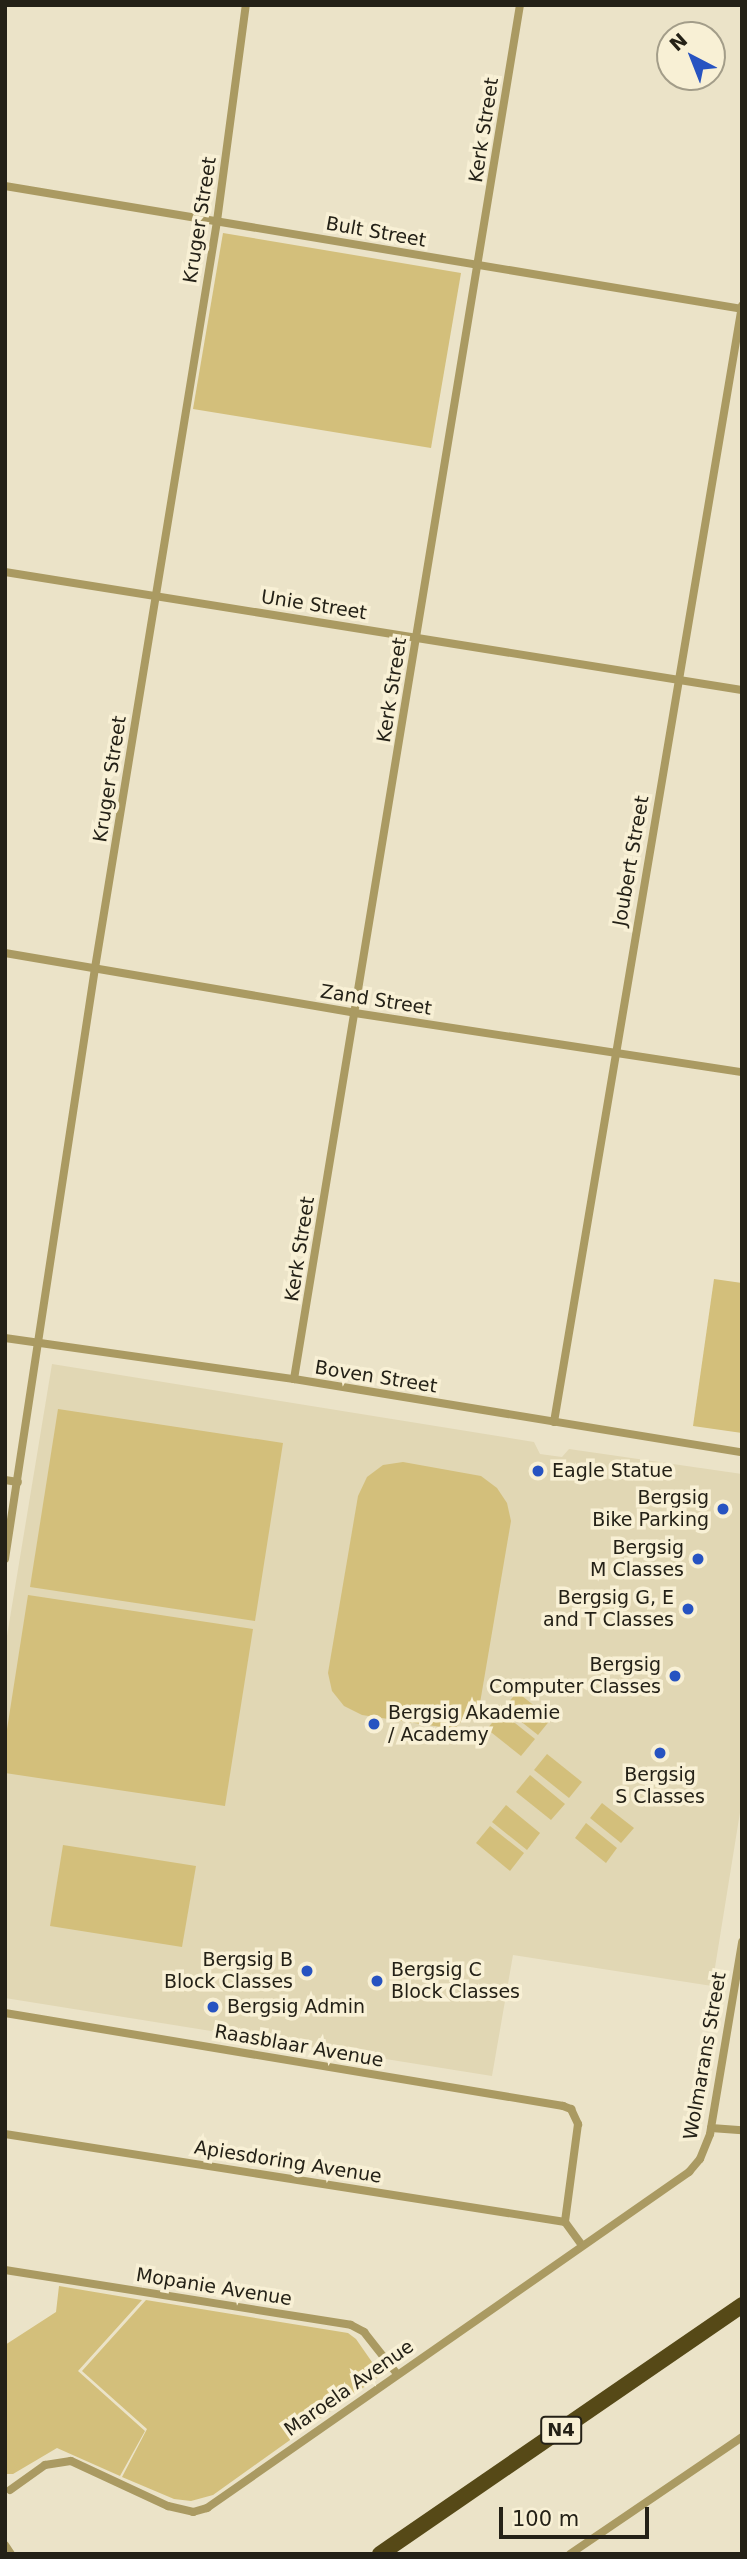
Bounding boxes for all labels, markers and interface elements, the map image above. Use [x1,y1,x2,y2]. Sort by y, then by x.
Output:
north arrow [656,21,726,91]
text: N [665,28,692,55]
street label: Kerk Street [464,76,504,184]
street label: Kruger Street [179,155,221,285]
street label: Bult Street [324,212,428,252]
street label: Unie Street [260,585,368,625]
street label: Kerk Street [372,636,412,744]
street label: Kruger Street [89,714,131,844]
street label: Joubert Street [608,794,654,928]
street label: Zand Street [319,980,433,1020]
street label: Kerk Street [280,1195,320,1303]
street label: Boven Street [313,1356,439,1398]
place label: Eagle Statue [552,1460,673,1482]
marker: Eagle Statue [530,1463,546,1479]
place label: Bergsig Bike Parking [592,1487,709,1531]
marker: Bergsig Bike Parking [715,1501,731,1517]
place label: Bergsig M Classes [590,1537,684,1581]
marker: Bergsig M Classes [690,1551,706,1567]
place label: Bergsig G, E and T Classes [543,1587,674,1631]
marker: Bergsig G, E and T Classes [680,1601,696,1617]
place label: Bergsig Computer Classes [489,1654,661,1698]
marker: Bergsig Computer Classes [667,1668,683,1684]
place label: Bergsig Akademie / Academy [388,1702,560,1746]
marker: Bergsig Akademie / Academy [366,1716,382,1732]
marker: Bergsig S Classes [652,1745,668,1761]
place label: Bergsig S Classes [615,1764,705,1808]
place label: Bergsig B Block Classes [164,1949,293,1993]
place label: Bergsig C Block Classes [391,1959,520,2003]
marker: Bergsig B Block Classes [299,1963,315,1979]
street label: Wolmarans Street [679,1970,731,2142]
marker: Bergsig C Block Classes [369,1973,385,1989]
place label: Bergsig Admin [227,1996,365,2018]
marker: Bergsig Admin [205,1999,221,2015]
street label: Raasblaar Avenue [213,2020,385,2072]
street label: Apiesdoring Avenue [193,2136,383,2188]
street label: Mopanie Avenue [135,2263,293,2311]
street label: Maroela Avenue [280,2335,418,2441]
road number: N4 [540,2416,582,2444]
scale bar [502,2492,652,2536]
text: 100 m [512,2507,579,2531]

